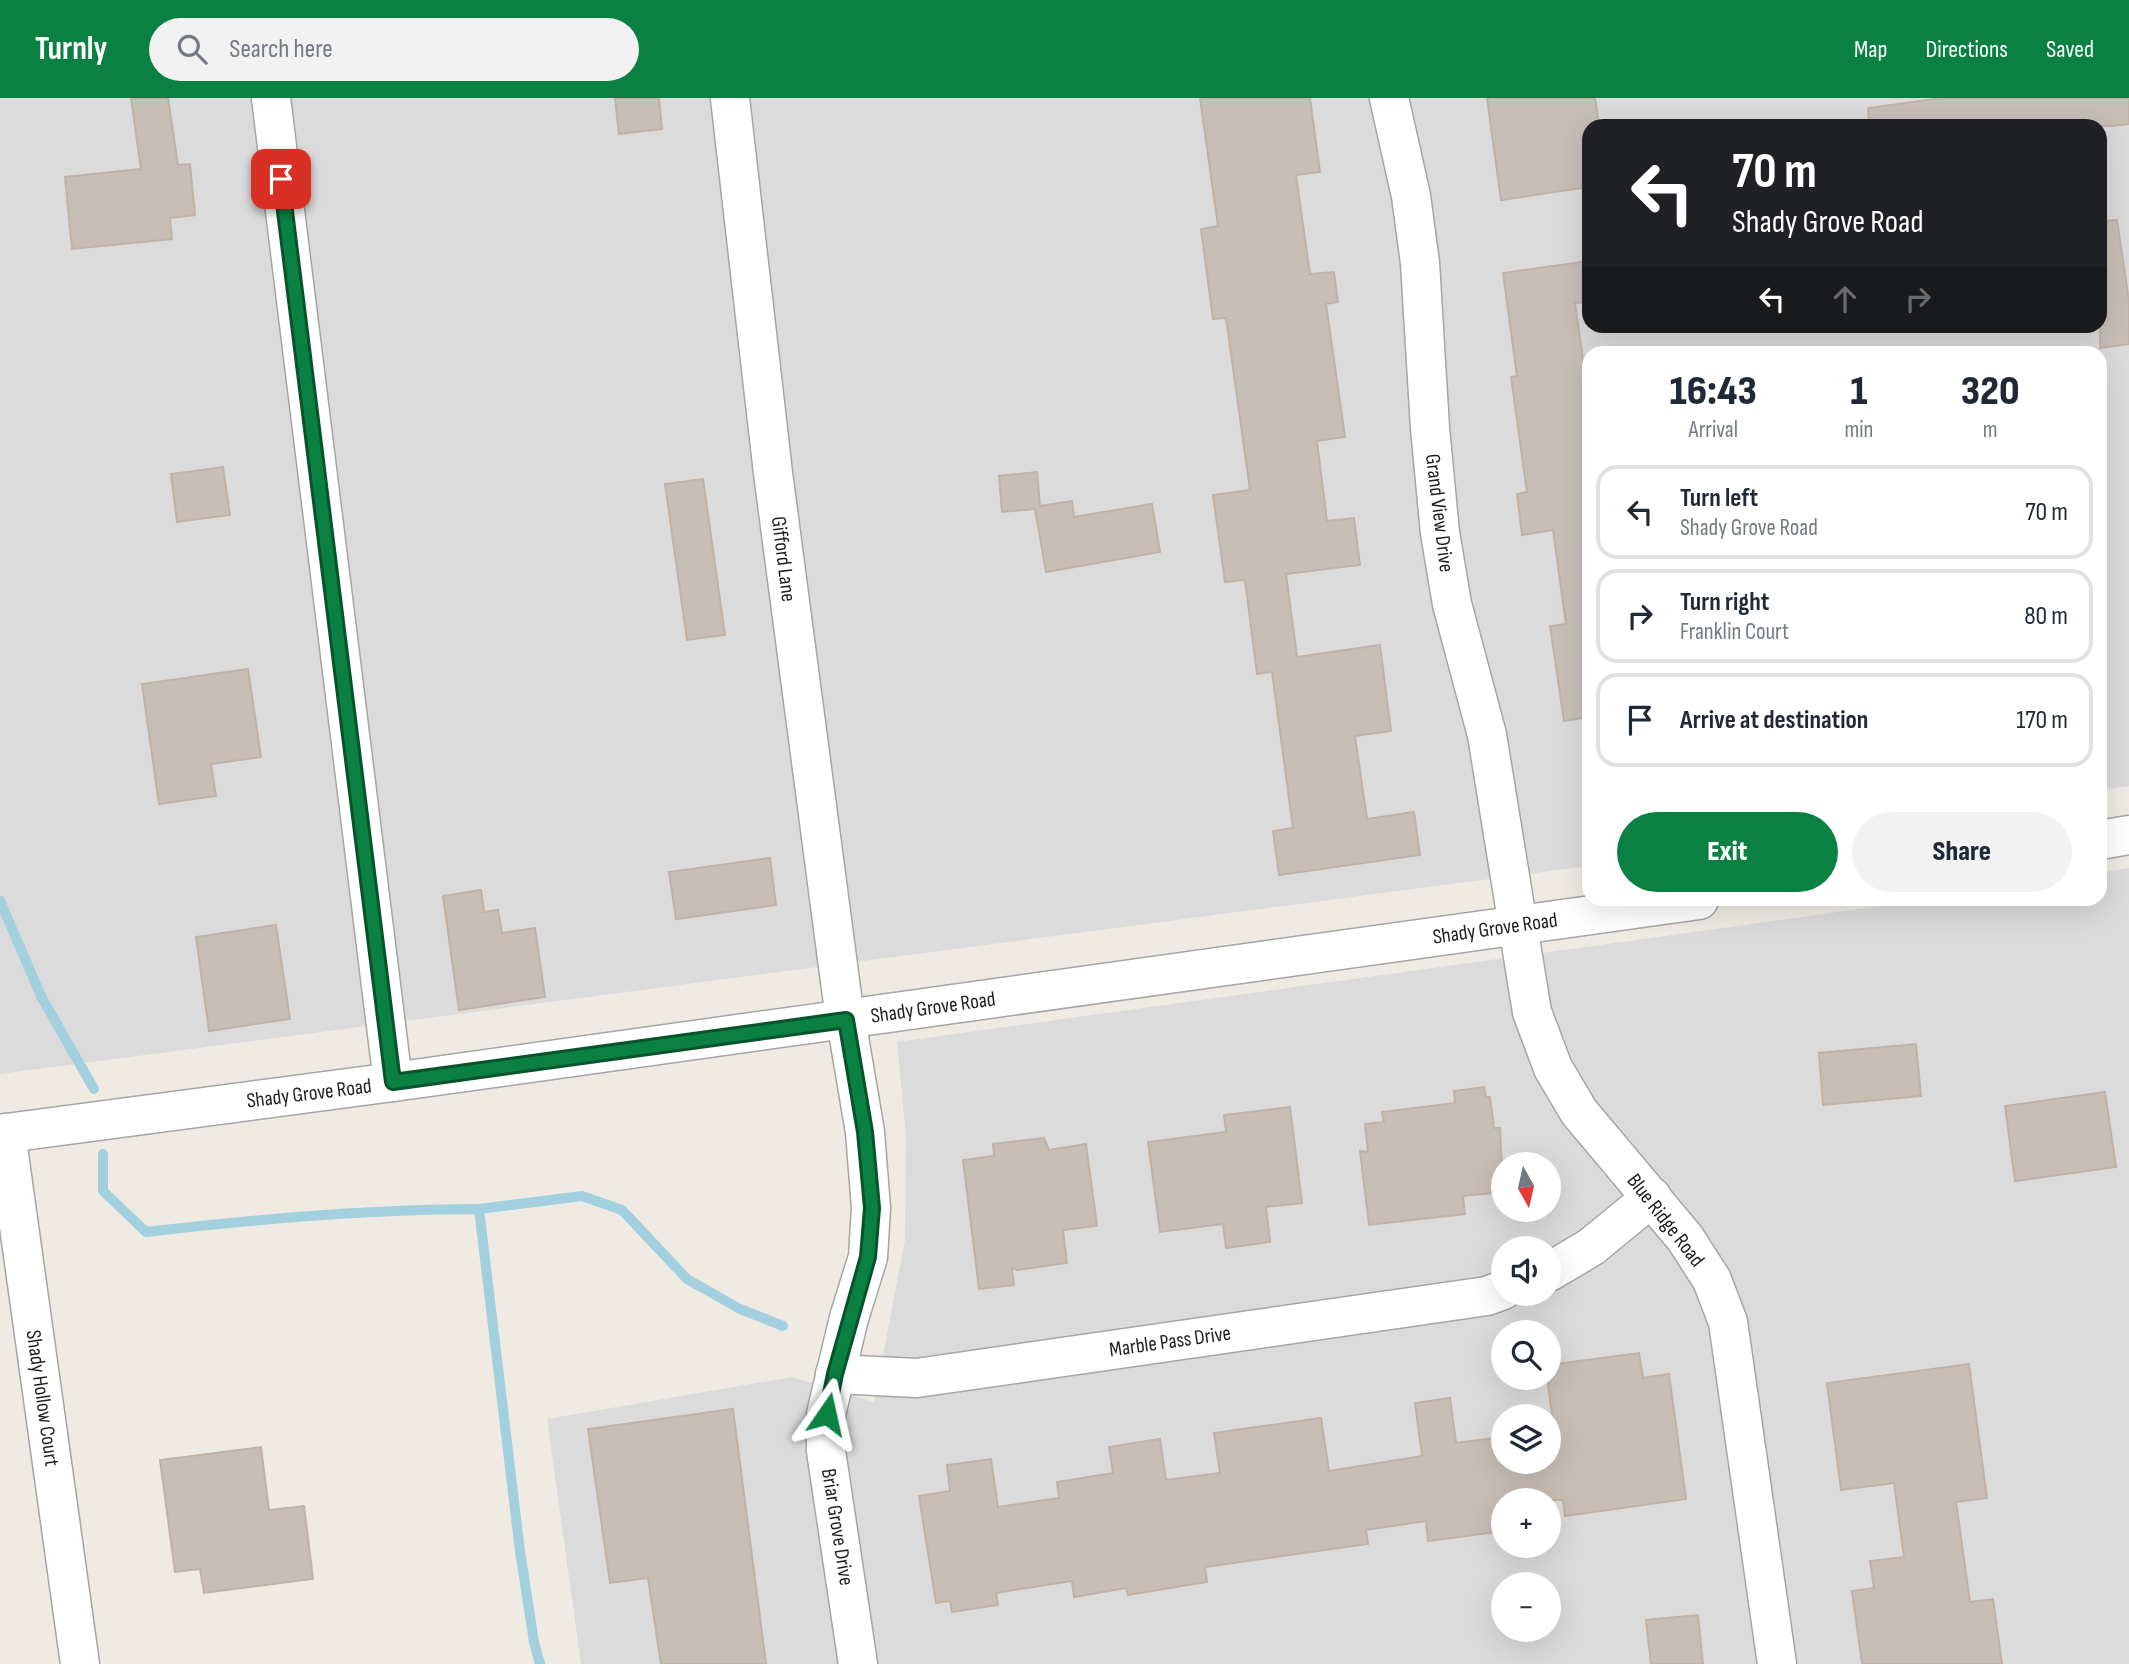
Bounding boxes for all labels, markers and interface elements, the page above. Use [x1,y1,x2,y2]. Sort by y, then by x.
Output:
search box [149,18,639,81]
text: Turnly [35,29,107,69]
icon: search [173,30,211,68]
text: Search here [229,34,333,65]
text: Map [1854,35,1887,64]
text: Directions [1925,35,2008,64]
text: Saved [2046,35,2094,64]
text: 70 m [1732,143,1817,202]
icon: left [1617,147,1708,238]
pin [251,149,311,209]
icon: arrive [262,160,300,198]
text: Shady Grove Road [1732,203,1924,242]
icon: left [1753,280,1791,318]
icon: ahead [1826,280,1864,318]
icon: right [1899,280,1937,318]
text: 16:43 [1669,366,1757,417]
text: 1 [1850,366,1867,417]
text: 320 [1961,366,2020,417]
text: Arrival [1688,416,1738,444]
text: min [1844,416,1873,444]
text: m [1983,416,1998,444]
street label: Grand View Drive [1420,453,1459,574]
text: Turn left [1680,483,1758,514]
icon: left [1621,493,1659,531]
text: 70 m [2025,497,2068,528]
text: Shady Grove Road [1680,514,1818,542]
street label: Gifford Lane [766,515,801,603]
text: Turn right [1680,587,1769,618]
icon: right [1621,597,1659,635]
text: 80 m [2024,601,2068,632]
text: Franklin Court [1680,618,1789,646]
icon: arrive [1621,701,1659,739]
text: Arrive at destination [1680,705,1868,736]
text: 170 m [2016,705,2068,736]
button: Exit [1617,812,1838,892]
button: Share [1852,812,2072,892]
street label: Shady Grove Road [1431,907,1559,950]
street label: Shady Grove Road [869,986,997,1029]
street label: Shady Grove Road [245,1073,373,1114]
north arrow [1491,1152,1561,1222]
map controls [1491,1152,1561,1642]
street label: Blue Ridge Road [1622,1169,1710,1272]
button: sound [1491,1236,1561,1306]
button: search [1491,1320,1561,1390]
street label: Marble Pass Drive [1108,1321,1232,1362]
street label: Shady Hollow Court [21,1328,64,1468]
position arrow [790,1377,864,1451]
button: layers [1491,1404,1561,1474]
street label: Briar Grove Drive [816,1467,859,1587]
button: + [1491,1488,1561,1558]
button: − [1491,1572,1561,1642]

